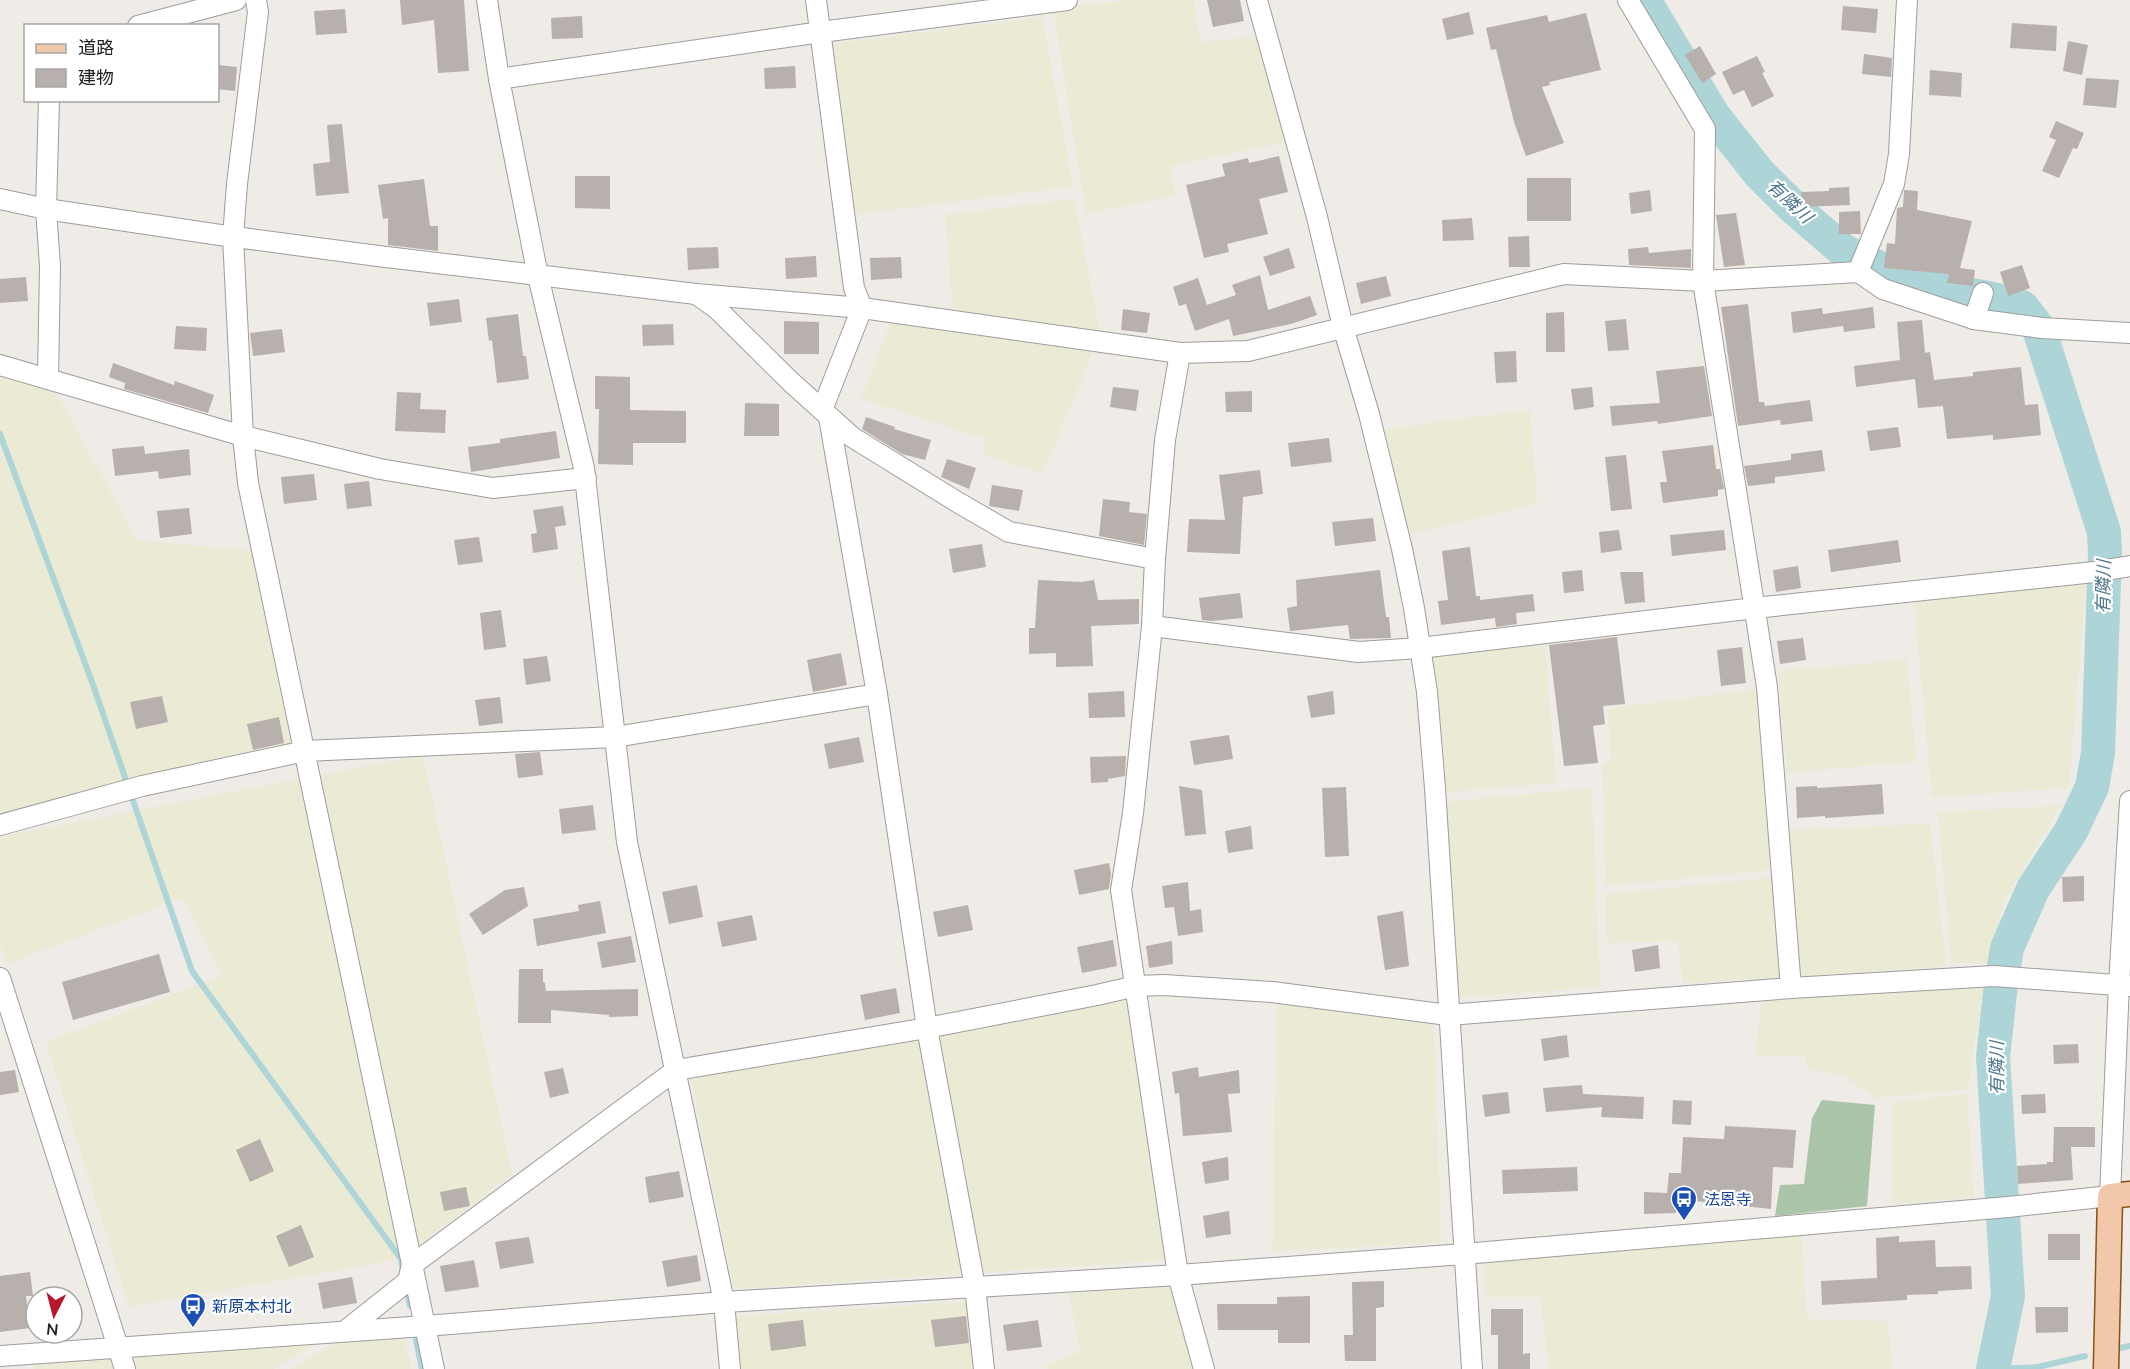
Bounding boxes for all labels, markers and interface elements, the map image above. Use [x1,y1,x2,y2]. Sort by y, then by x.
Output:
legend [24,24,219,102]
text: 道路 [78,36,114,59]
text: 建物 [78,66,114,89]
water label: 有隣川 [1762,174,1819,229]
water label: 有隣川 [2091,558,2115,614]
water label: 有隣川 [1985,1039,2008,1095]
bus stop icon: 法恩寺 [1669,1184,1699,1222]
place label: 法恩寺 [1704,1189,1752,1209]
north arrow [24,1285,84,1345]
bus stop icon: 新原本村北 [178,1291,208,1329]
place label: 新原本村北 [212,1296,292,1316]
text: N [45,1319,59,1340]

